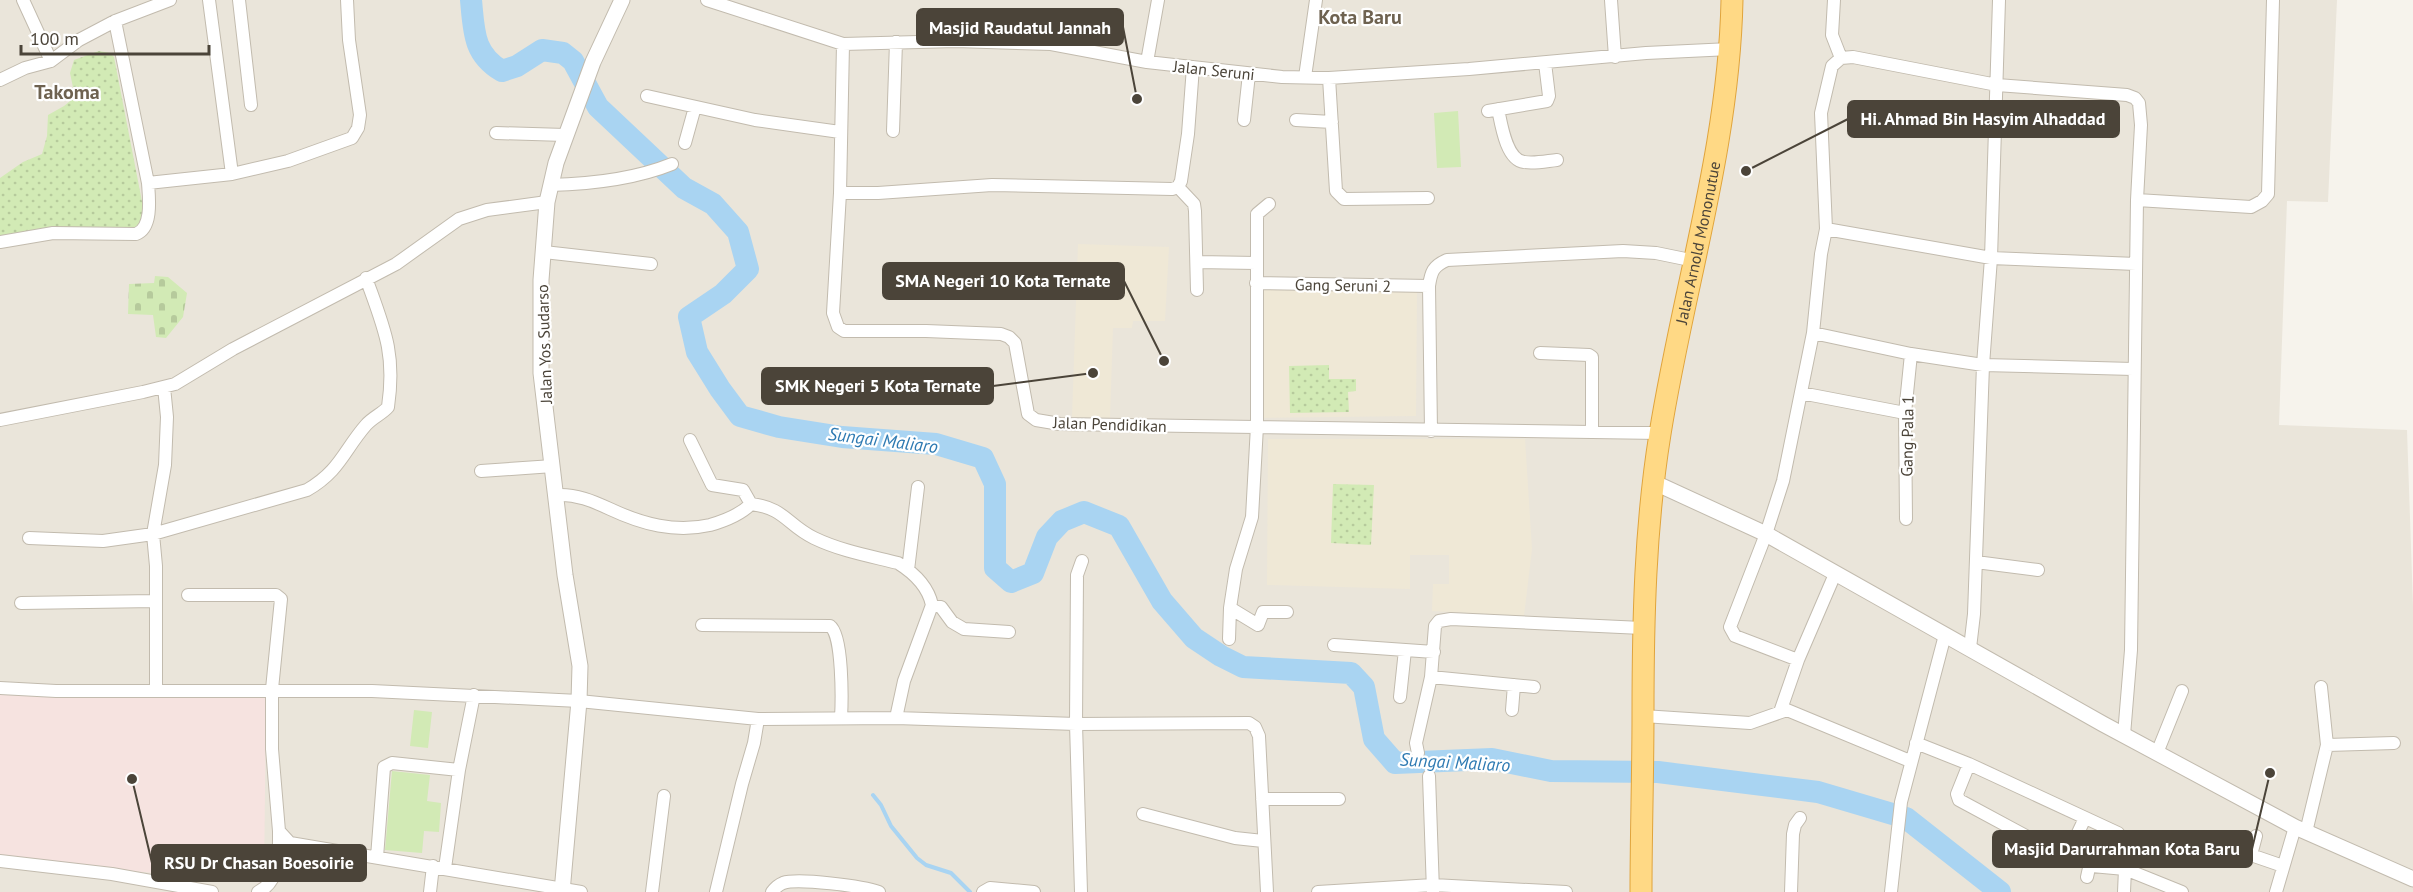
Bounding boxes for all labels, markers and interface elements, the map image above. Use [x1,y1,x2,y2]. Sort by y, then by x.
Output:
district label: Kota Baru [1318,4,1402,30]
callout: Masjid Raudatul Jannah [917,9,1123,45]
text: Masjid Raudatul Jannah [929,16,1111,39]
scale bar [21,18,208,56]
text: 100 m [30,27,79,50]
street label: Jalan Seruni [1171,56,1256,84]
district label: Takoma [34,79,100,105]
callout: Hi. Ahmad Bin Hasyim Alhaddad [1848,101,2119,137]
text: Hi. Ahmad Bin Hasyim Alhaddad [1861,107,2105,130]
street label: Jalan Arnold Mononutue [1671,160,1724,327]
callout: SMA Negeri 10 Kota Ternate [883,263,1124,299]
text: SMA Negeri 10 Kota Ternate [895,269,1111,292]
street label: Gang Seruni 2 [1295,274,1391,296]
street label: Jalan Yos Sudarso [532,284,556,405]
callout: SMK Negeri 5 Kota Ternate [762,368,993,404]
text: SMK Negeri 5 Kota Ternate [775,374,981,397]
street label: Gang Pala 1 [1896,395,1918,477]
street label: Jalan Pendidikan [1052,412,1167,436]
water label: Sungai Maliaro [827,422,939,458]
water label: Sungai Maliaro [1399,748,1511,776]
callout: Masjid Darurrahman Kota Baru [1993,831,2252,867]
text: Masjid Darurrahman Kota Baru [2004,837,2240,860]
callout: RSU Dr Chasan Boesoirie [152,845,366,881]
text: RSU Dr Chasan Boesoirie [164,851,354,874]

